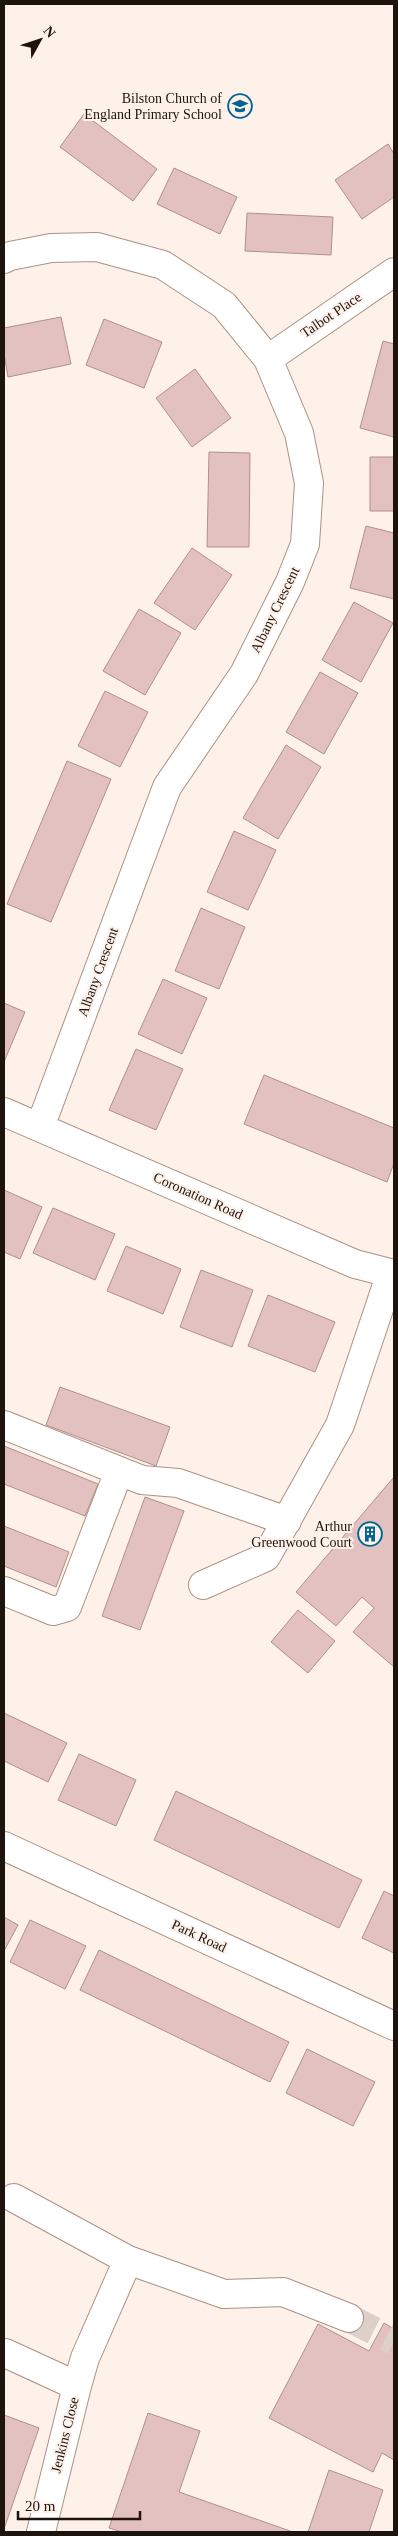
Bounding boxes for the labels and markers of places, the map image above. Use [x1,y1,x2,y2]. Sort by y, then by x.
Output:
place label: Bilston Church of England Primary School [84,91,222,122]
school or university icon: Bilston Church of England Primary School [227,93,253,119]
place label: Arthur Greenwood Court [251,1519,352,1550]
building icon: Arthur Greenwood Court [357,1521,383,1547]

